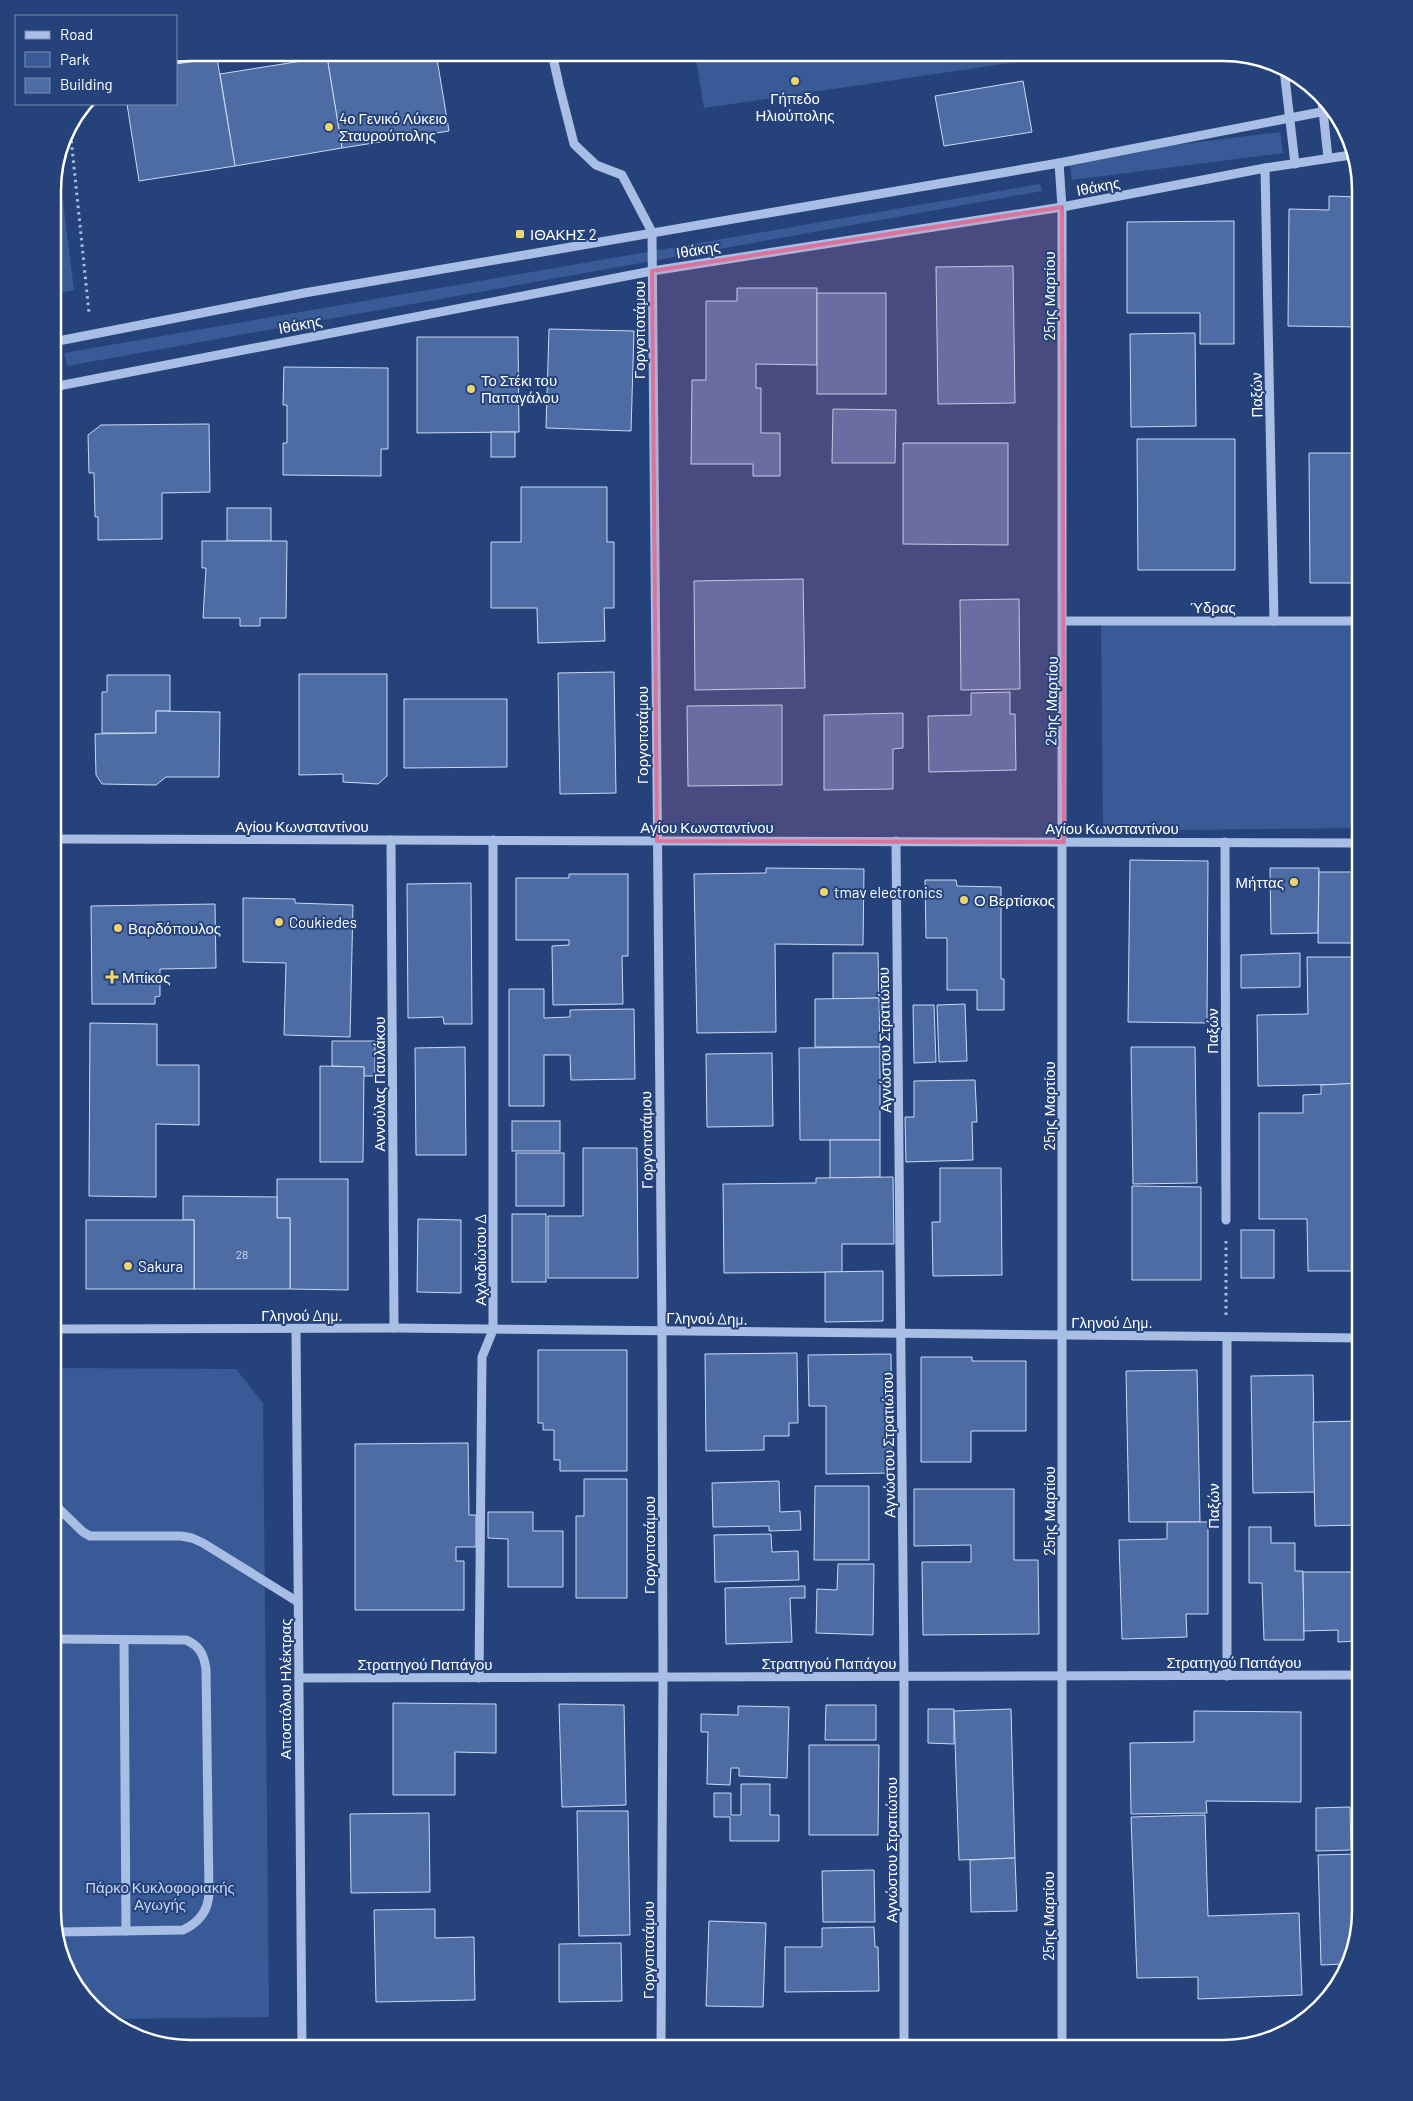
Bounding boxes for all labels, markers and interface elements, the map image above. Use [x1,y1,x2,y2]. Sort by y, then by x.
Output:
legend [15,15,178,105]
text: Road [60,25,93,43]
text: Park [60,50,90,68]
text: Building [60,75,113,93]
marker: Γήπεδο Ηλιούπολης [789,75,801,87]
place label: Γήπεδο Ηλιούπολης [755,89,835,124]
place label: 4ο Γενικό Λύκειο Σταυρούπολης [339,109,447,144]
marker: 4ο Γενικό Λύκειο Σταυρούπολης [323,121,335,133]
street label: Ιθάκης [1075,173,1121,199]
place label: ΙΘΑΚΗΣ 2 [530,225,597,243]
marker: ΙΘΑΚΗΣ 2 [514,228,526,240]
street label: Ιθάκης [675,237,721,261]
street label: 25ης Μαρτίου [1040,251,1058,341]
street label: Γοργοποτάμου [630,281,648,379]
street label: Ιθάκης [277,311,323,337]
place label: Το Στέκι του Παπαγάλου [481,371,559,406]
street label: Παξών [1247,372,1265,418]
marker: Το Στέκι του Παπαγάλου [465,383,477,395]
street label: Ύδρας [1190,598,1236,616]
street label: 25ης Μαρτίου [1041,656,1061,746]
street label: Γοργοποτάμου [633,686,651,784]
street label: Αγίου Κωνσταντίνου [235,817,369,835]
street label: Αγίου Κωνσταντίνου [640,818,774,836]
street label: Αγίου Κωνσταντίνου [1045,819,1179,837]
place label: Μήττας [1236,873,1284,891]
marker: Μήττας [1288,876,1300,888]
place label: tmav electronics [834,883,943,901]
marker: tmav electronics [818,886,830,898]
place label: Ο Βερτίσκος [974,891,1055,909]
marker: Ο Βερτίσκος [958,894,970,906]
place label: Coukiedes [289,913,357,931]
marker: Coukiedes [273,916,285,928]
place label: Βαρδόπουλος [128,919,221,937]
marker: Βαρδόπουλος [112,922,124,934]
street label: Αγνώστου Στρατιώτου [874,967,894,1113]
place label: Μπίκος [122,968,170,986]
marker: Μπίκος [106,971,118,983]
street label: Παξών [1203,1008,1221,1054]
street label: Αννούλας Παυλάκου [370,1017,388,1151]
street label: 25ης Μαρτίου [1040,1061,1058,1151]
street label: Γοργοποτάμου [636,1091,656,1189]
street label: Αχλαδιώτου Δ [471,1214,489,1306]
house number: 28 [236,1247,248,1261]
place label: Sakura [138,1257,183,1275]
marker: Sakura [122,1260,134,1272]
street label: Γληνού Δημ. [261,1306,343,1324]
street label: Γληνού Δημ. [666,1308,748,1328]
street label: Γληνού Δημ. [1071,1313,1153,1331]
street label: Αγνώστου Στρατιώτου [878,1372,898,1518]
street label: 25ης Μαρτίου [1040,1466,1058,1556]
street label: Παξών [1204,1483,1222,1529]
street label: Γοργοποτάμου [640,1496,658,1594]
street label: Αποστόλου Ηλέκτρας [276,1619,294,1759]
street label: Στρατηγού Παπάγου [1167,1653,1301,1671]
street label: Στρατηγού Παπάγου [762,1654,896,1672]
street label: Στρατηγού Παπάγου [358,1655,492,1673]
street label: Αγνώστου Στρατιώτου [882,1777,900,1923]
street label: 25ης Μαρτίου [1039,1871,1057,1961]
park label: Πάρκο Κυκλοφοριακής Αγωγής [85,1878,235,1913]
street label: Γοργοποτάμου [639,1901,657,1999]

